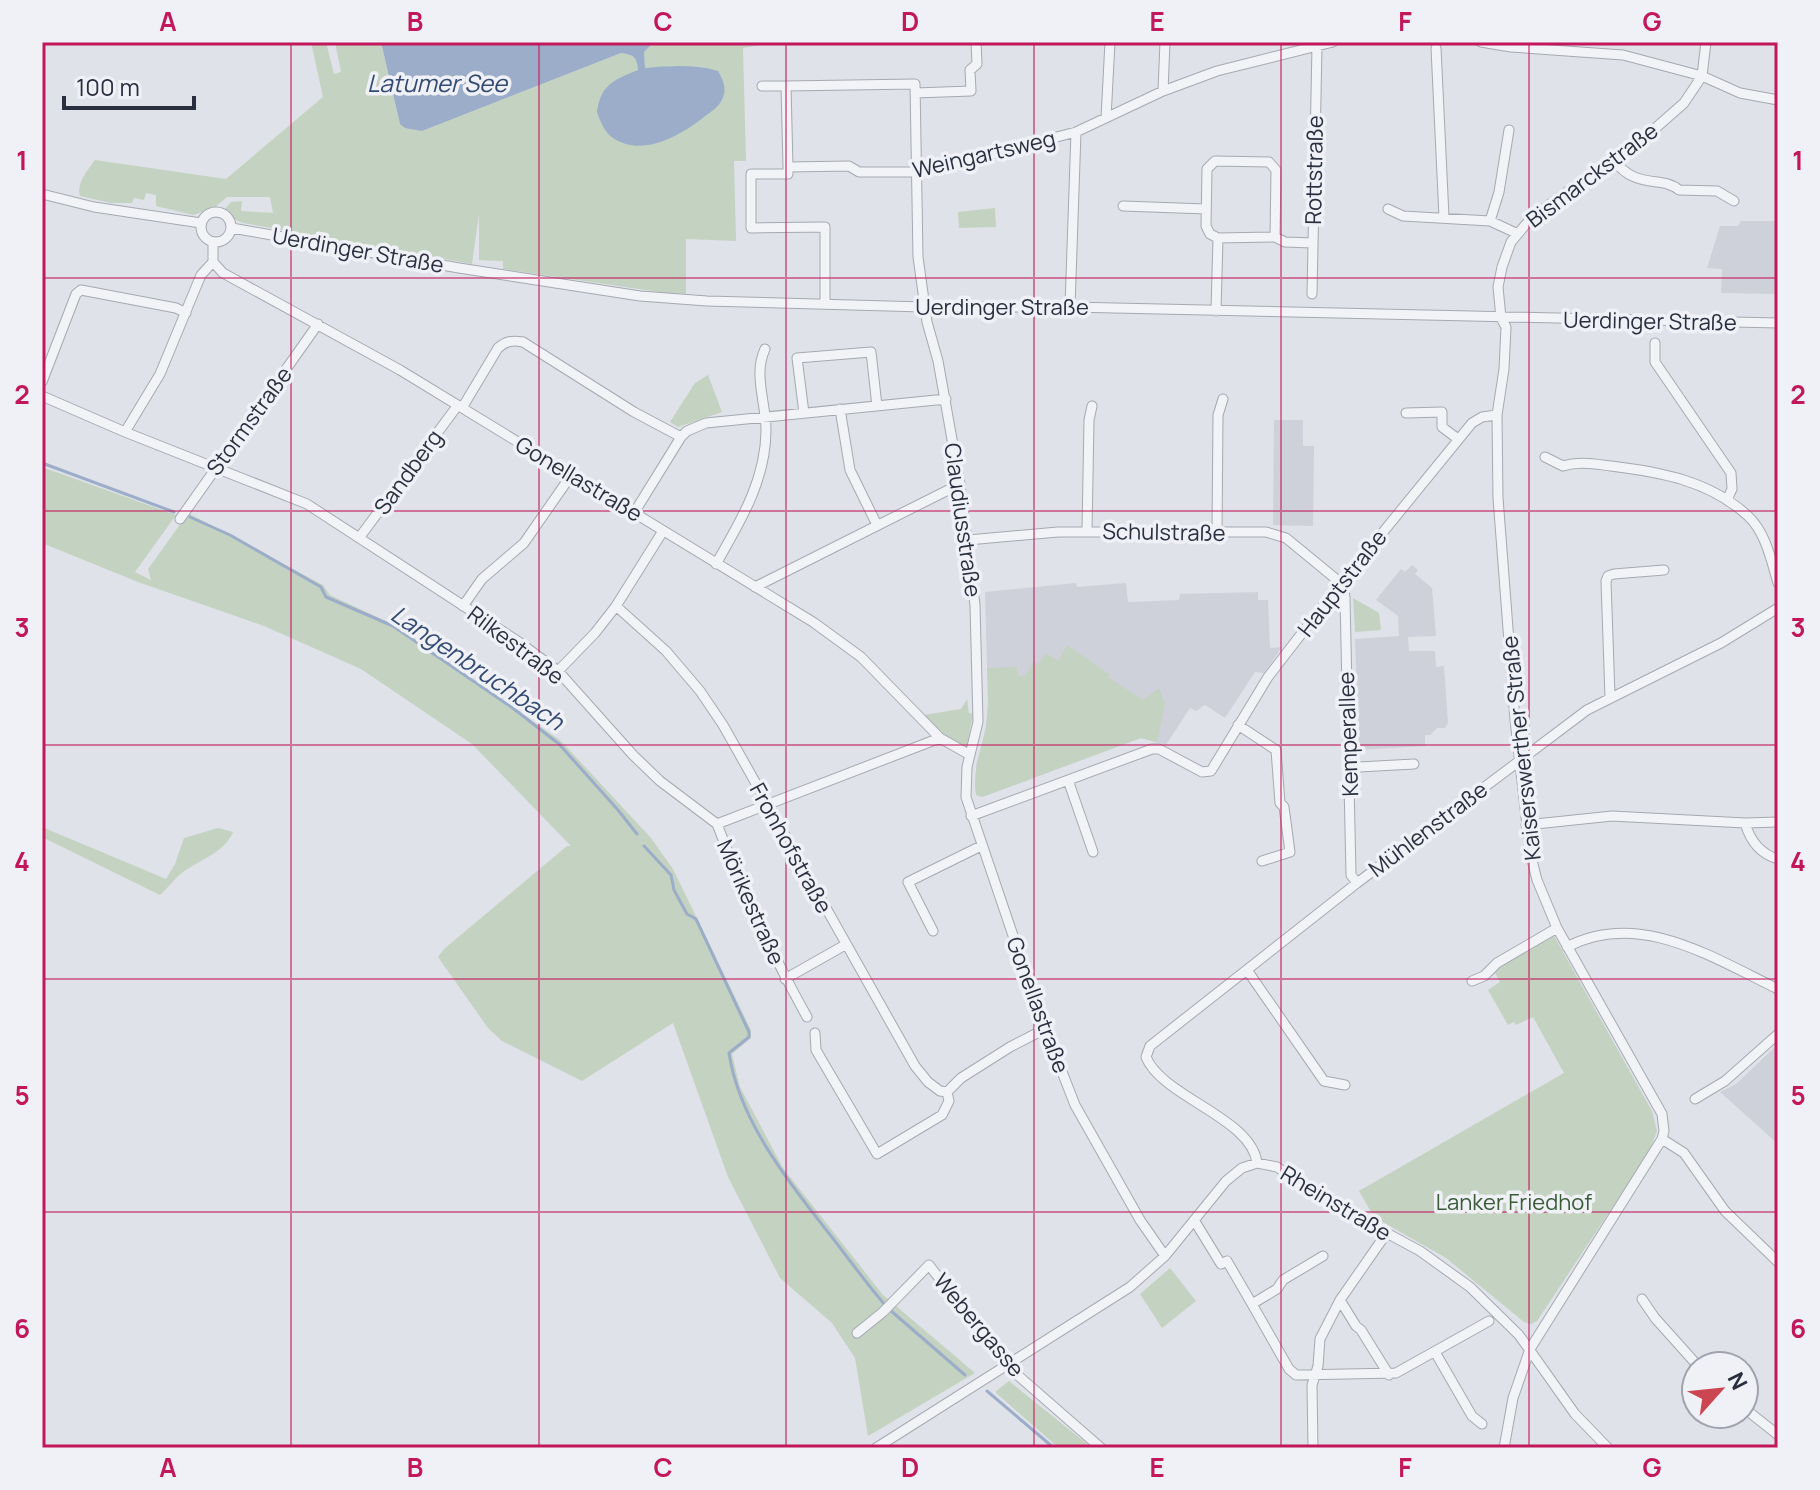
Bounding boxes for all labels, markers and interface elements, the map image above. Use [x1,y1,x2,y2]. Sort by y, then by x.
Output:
text: A [159,3,177,39]
text: B [407,3,423,39]
text: C [653,3,673,39]
text: D [901,3,919,39]
text: E [1149,3,1165,39]
text: F [1398,3,1412,39]
text: G [1642,3,1662,39]
scale bar [64,60,194,110]
water label: Latumer See [367,66,509,99]
text: 100 m [76,70,140,103]
street label: Rottstraße [1298,115,1330,225]
street label: Bismarckstraße [1520,115,1664,234]
street label: Weingartsweg [910,123,1058,185]
text: 1 [16,142,28,178]
text: 1 [1792,142,1804,178]
street label: Uerdinger Straße [270,220,446,280]
street label: Uerdinger Straße [915,292,1089,322]
street label: Uerdinger Straße [1563,304,1737,338]
street label: Stormstraße [199,360,299,481]
text: 2 [14,376,30,412]
text: 2 [1790,376,1806,412]
street label: Sandberg [367,423,449,521]
street label: Gonellastraße [510,429,648,529]
street label: Claudiusstraße [937,441,989,599]
street label: Schulstraße [1102,516,1226,548]
street label: Hauptstraße [1291,523,1393,643]
water label: Langenbruchbach [385,597,571,737]
street label: Rilkestraße [462,599,571,691]
text: 3 [14,609,30,645]
text: 3 [1790,609,1806,645]
street label: Kaiserswerther Straße [1494,634,1548,862]
street label: Kemperallee [1331,671,1365,797]
street label: Mühlenstraße [1362,774,1494,884]
street label: Fronhofstraße [743,777,839,919]
street label: Mörikestraße [710,835,792,970]
text: 4 [14,843,30,879]
text: 4 [1790,843,1806,879]
street label: Gonellastraße [999,933,1077,1077]
text: 5 [14,1077,30,1113]
text: 5 [1790,1077,1806,1113]
street label: Rheinstraße [1275,1158,1397,1248]
park label: Lanker Friedhof [1436,1187,1592,1217]
street label: Webergasse [927,1267,1031,1383]
text: 6 [14,1310,30,1346]
text: 6 [1790,1310,1806,1346]
north arrow [1680,1350,1760,1430]
text: N [1721,1367,1755,1395]
text: A [159,1449,177,1485]
text: B [407,1449,423,1485]
text: C [653,1449,673,1485]
text: D [901,1449,919,1485]
text: E [1149,1449,1165,1485]
text: F [1398,1449,1412,1485]
text: G [1642,1449,1662,1485]

